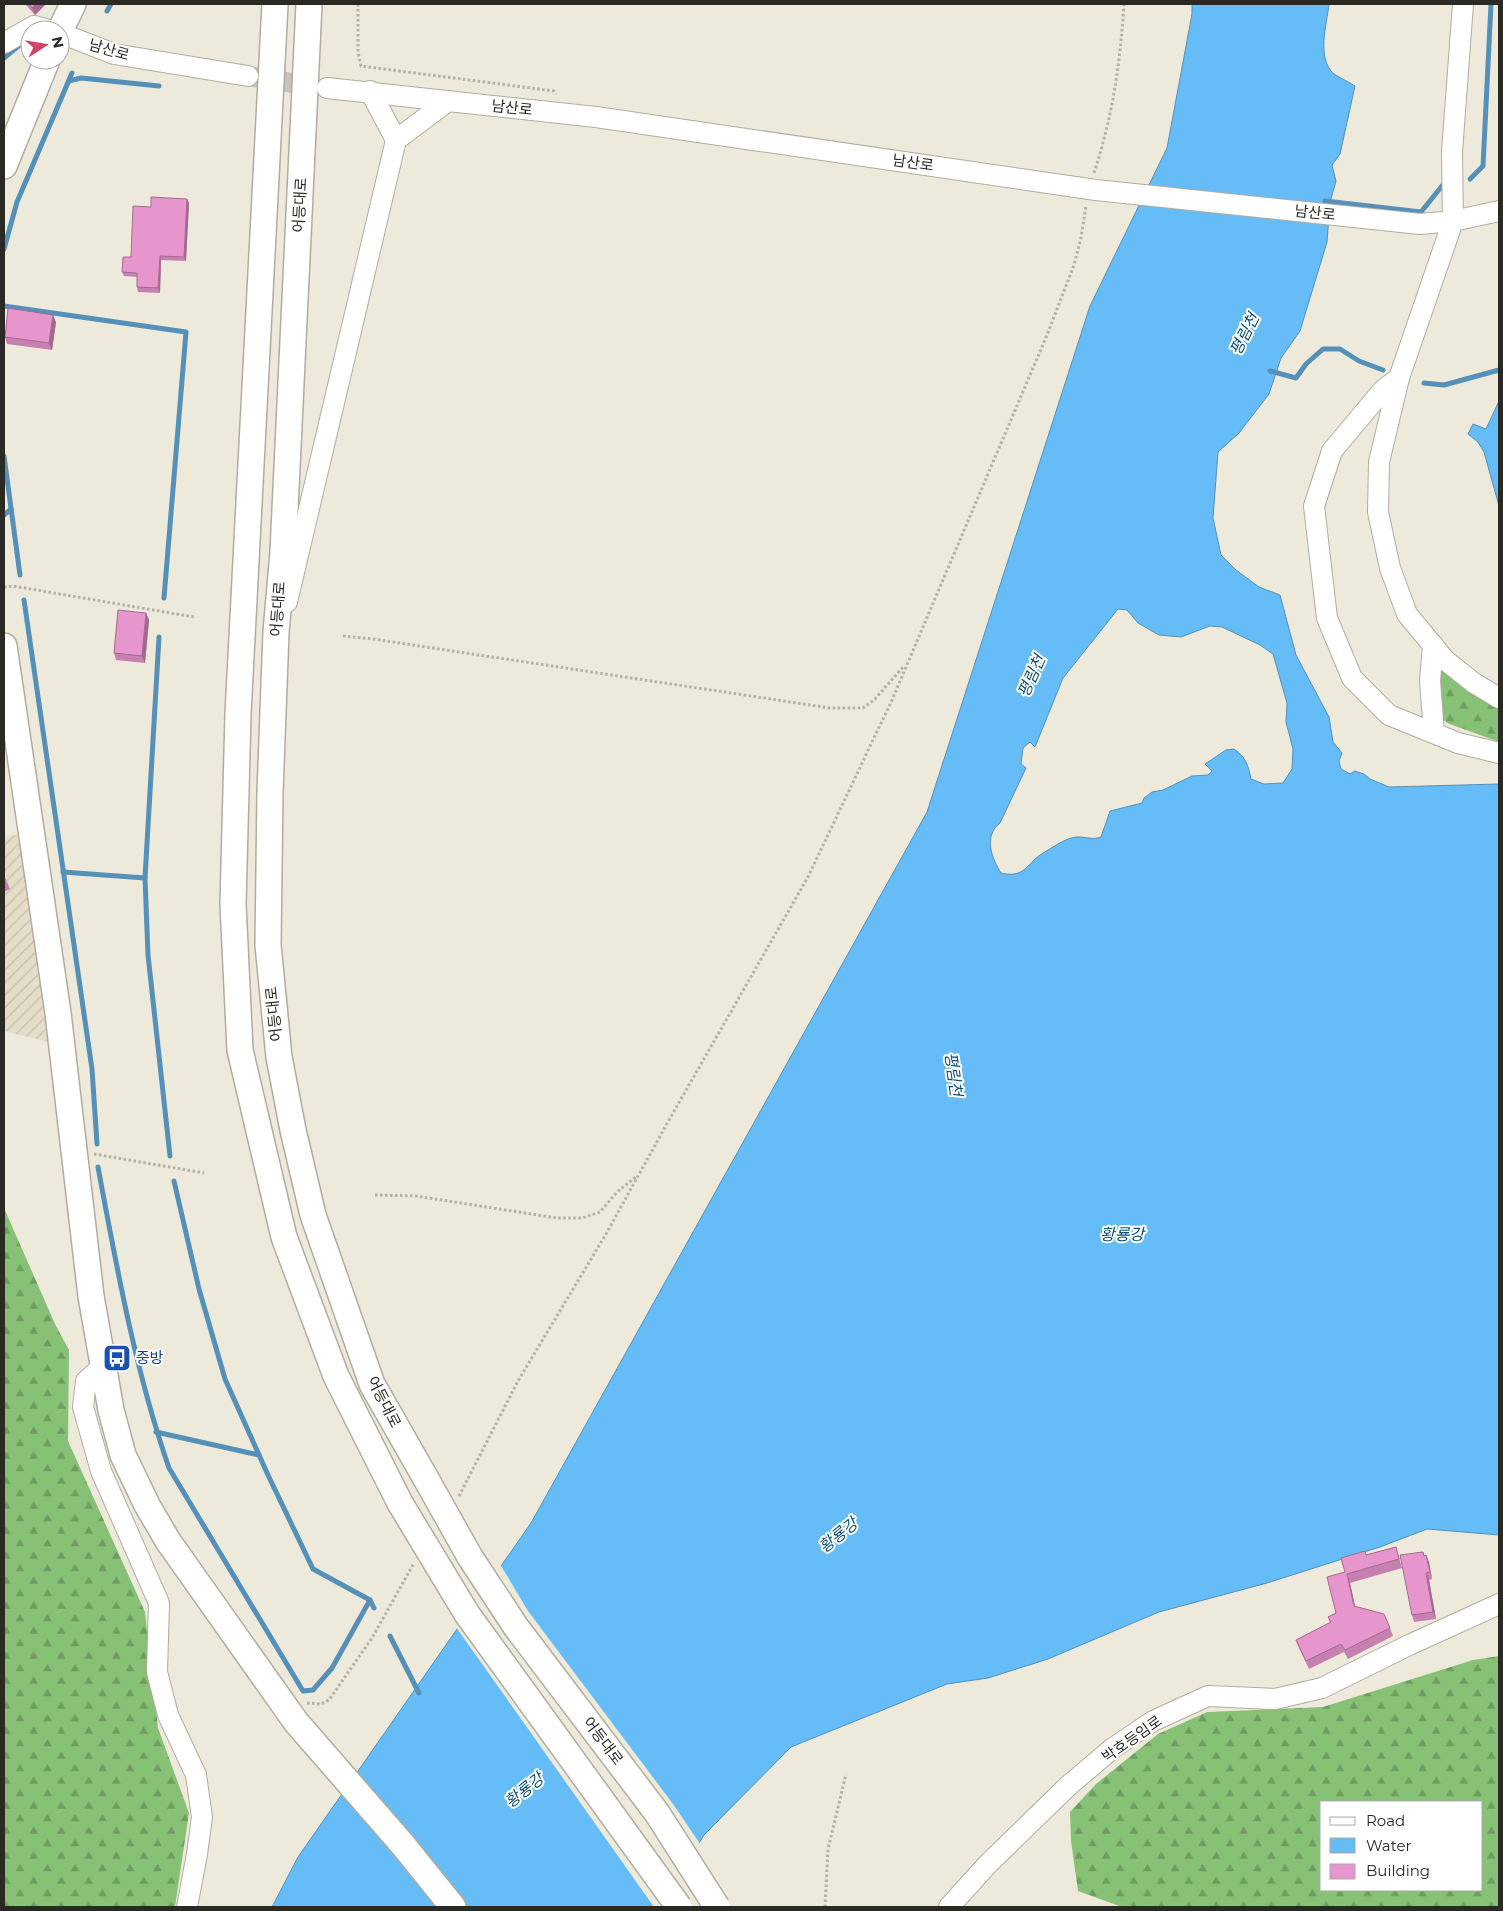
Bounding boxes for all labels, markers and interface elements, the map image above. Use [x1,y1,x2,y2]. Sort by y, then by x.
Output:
north arrow [20,20,70,70]
text: N [48,35,68,50]
street label: 남산로 [87,35,132,64]
street label: 남산로 [490,96,534,119]
street label: 남산로 [891,150,935,175]
street label: 어등대로 [289,177,310,233]
street label: 남산로 [1293,201,1337,224]
water label: 평림천 [1226,308,1264,358]
street label: 어등대로 [266,581,289,637]
water label: 평림천 [1014,650,1050,700]
street label: 어등대로 [261,986,286,1042]
water label: 평림천 [941,1051,966,1100]
water label: 황룡강 [1100,1225,1146,1244]
bus stop icon: 중방 [102,1343,132,1373]
place label: 중방 [136,1348,164,1367]
street label: 어등대로 [363,1373,405,1431]
water label: 황룡강 [815,1513,863,1557]
street label: 박호등임로 [1098,1711,1165,1766]
street label: 어등대로 [579,1713,628,1768]
water label: 황룡강 [501,1768,549,1812]
legend [1320,1801,1483,1891]
text: Road [1366,1811,1405,1830]
text: Water [1366,1836,1412,1855]
text: Building [1366,1861,1430,1880]

